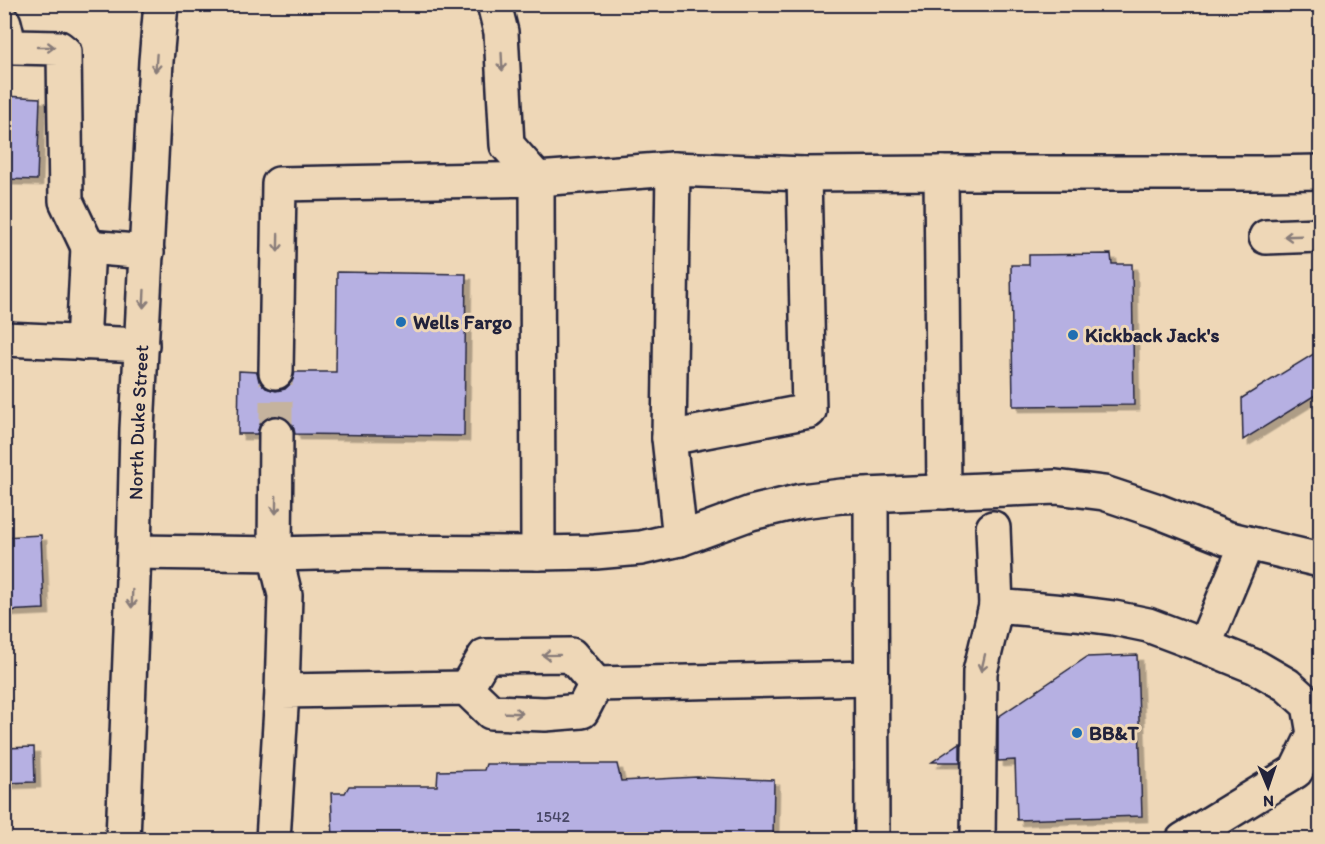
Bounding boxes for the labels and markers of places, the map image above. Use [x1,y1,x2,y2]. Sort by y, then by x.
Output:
place label: Wells Fargo [413,310,512,335]
marker: Wells Fargo [394,315,408,329]
place label: Kickback Jack's [1085,323,1219,347]
marker: Kickback Jack's [1066,328,1080,342]
place label: BB&T [1089,721,1139,745]
marker: BB&T [1070,726,1084,740]

